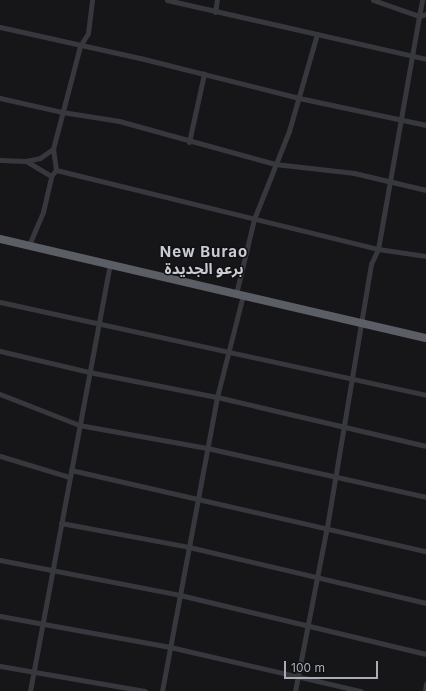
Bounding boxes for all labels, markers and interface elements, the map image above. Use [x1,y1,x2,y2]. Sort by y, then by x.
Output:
district label: New Burao برعو الجديدة [160,242,248,277]
scale bar [286,653,380,679]
text: 100 m [291,660,325,675]

